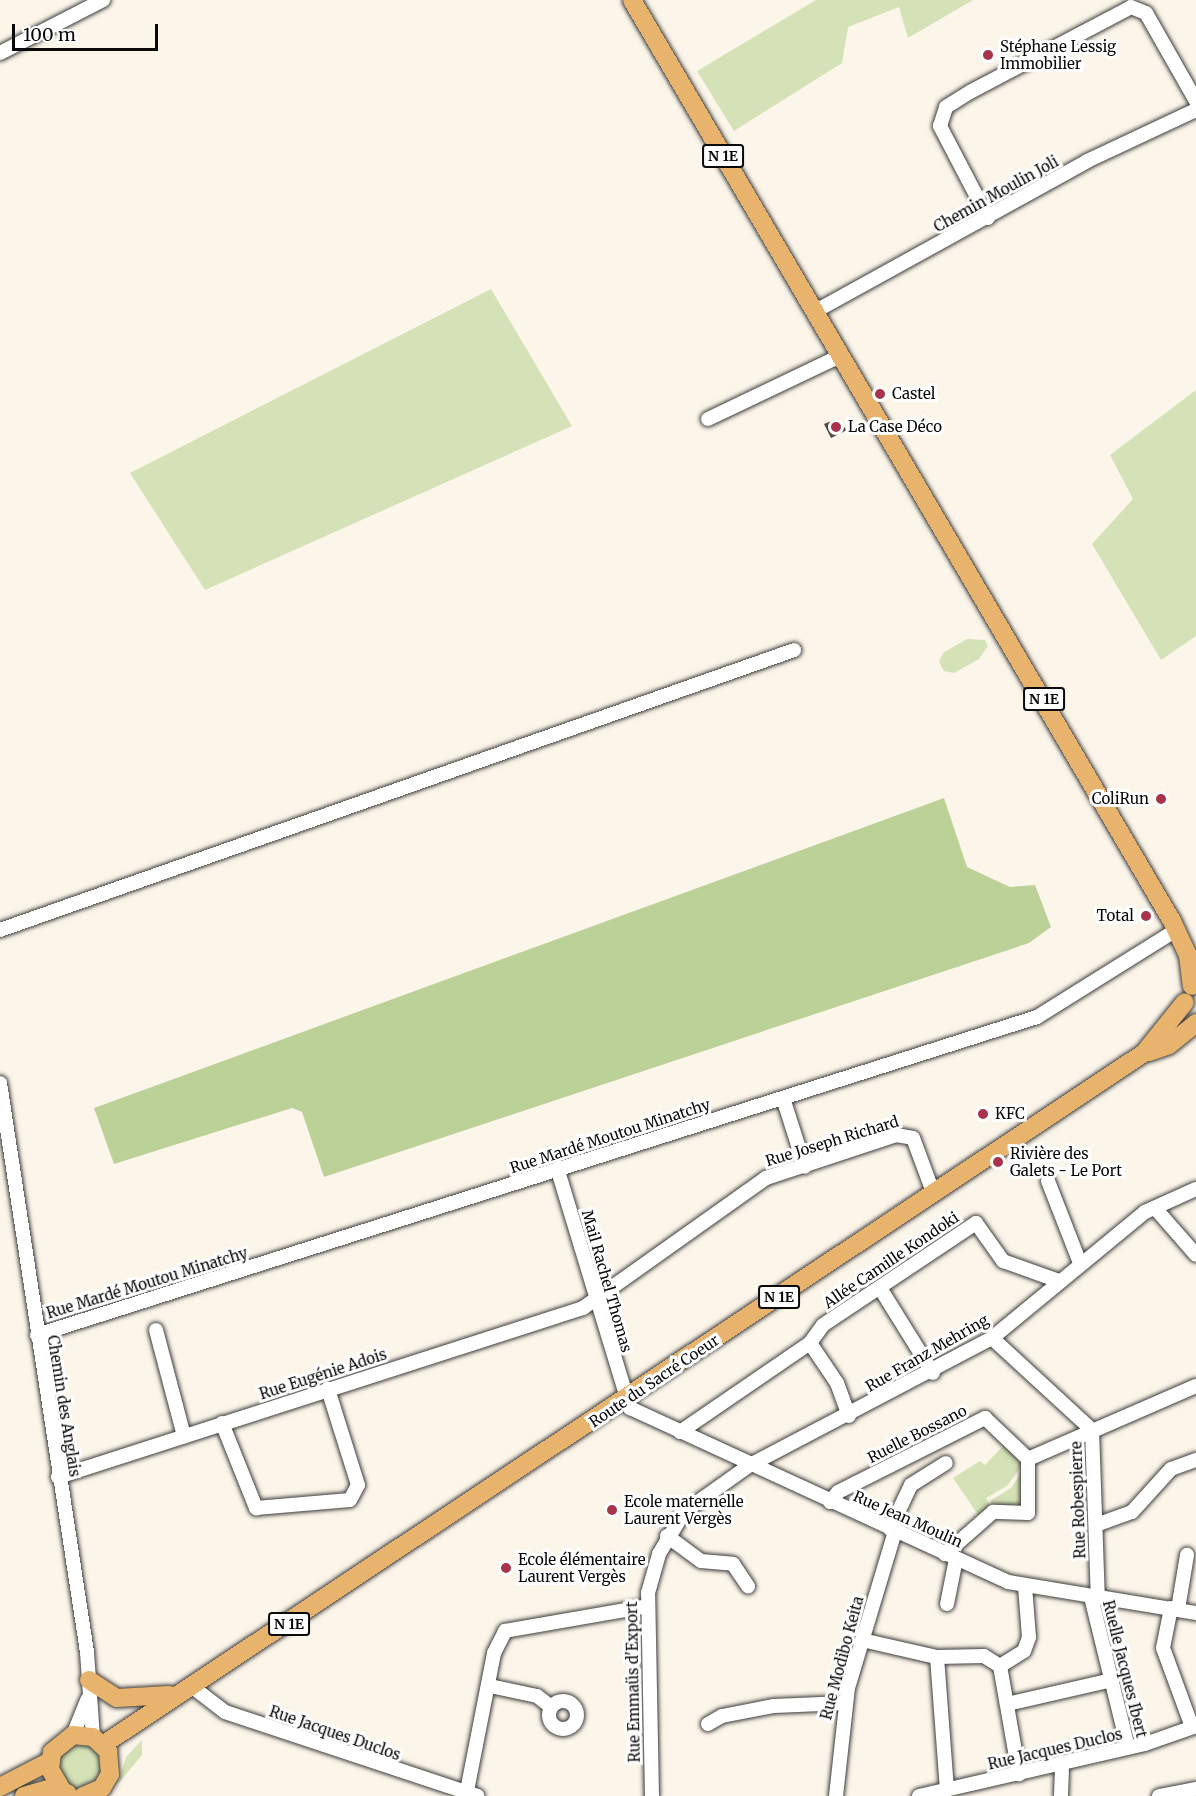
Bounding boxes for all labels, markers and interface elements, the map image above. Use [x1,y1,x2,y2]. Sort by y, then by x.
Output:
scale bar [15,12,160,50]
text: 100 m [23,23,76,46]
place label: Stéphane Lessig Immobilier [1000,37,1116,72]
marker: Stéphane Lessig Immobilier [981,48,995,62]
road number: N 1E [702,145,744,167]
street label: Chemin Moulin Joli [930,152,1062,236]
place label: Castel [892,385,935,403]
marker: Castel [873,387,887,401]
place label: La Case Déco [848,418,942,436]
marker: La Case Déco [829,420,843,434]
road number: N 1E [1023,688,1065,710]
place label: ColiRun [1092,790,1149,808]
marker: ColiRun [1154,792,1168,806]
place label: Total [1097,907,1134,925]
marker: Total [1139,909,1153,923]
street label: Rue Mardé Moutou Minatchy [508,1095,712,1177]
place label: KFC [995,1105,1025,1123]
marker: KFC [976,1107,990,1121]
street label: Rue Joseph Richard [763,1112,901,1170]
place label: Rivière des Galets - Le Port [1010,1144,1122,1179]
marker: Rivière des Galets - Le Port [991,1155,1005,1169]
street label: Mail Rachel Thomas [578,1208,636,1354]
street label: Allée Camille Kondoki [820,1208,962,1312]
street label: Rue Mardé Moutou Minatchy [44,1244,250,1322]
road number: N 1E [758,1286,800,1308]
street label: Rue Franz Mehring [862,1311,992,1395]
street label: Route du Sacré Coeur [586,1331,722,1431]
street label: Chemin des Anglais [44,1334,84,1478]
street label: Rue Eugénie Adois [257,1345,389,1403]
street label: Ruelle Bossano [864,1401,970,1467]
street label: Rue Robespierre [1067,1441,1089,1559]
street label: Rue Jean Moulin [851,1487,965,1551]
place label: Ecole maternelle Laurent Vergès [624,1492,744,1527]
marker: Ecole maternelle Laurent Vergès [605,1503,619,1517]
place label: Ecole élémentaire Laurent Vergès [518,1550,645,1585]
marker: Ecole élémentaire Laurent Vergès [499,1561,513,1575]
street label: Rue Modibo Keita [817,1594,867,1722]
street label: Ruelle Jacques Ibert [1099,1598,1151,1740]
street label: Rue Emmaüs d'Export [623,1601,643,1763]
road number: N 1E [268,1613,310,1635]
street label: Rue Jacques Duclos [267,1702,403,1764]
street label: Rue Jacques Duclos [986,1725,1124,1773]

